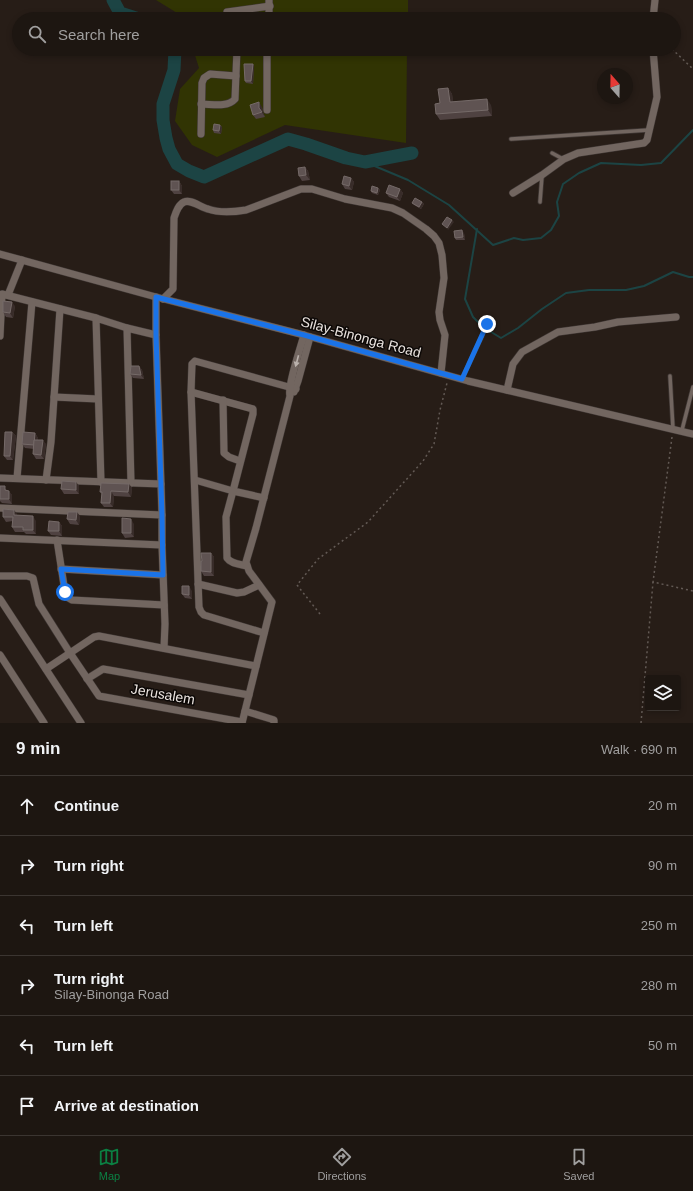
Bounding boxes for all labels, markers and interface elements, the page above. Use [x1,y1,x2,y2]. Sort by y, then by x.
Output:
search box [12,12,681,56]
icon: search [26,23,48,45]
text: Search here [58,26,140,43]
north arrow [597,68,633,104]
street label: Silay-Binonga Road [299,313,423,361]
route end [478,315,496,333]
one-way arrow [293,355,299,367]
route start [56,583,74,601]
map controls [645,675,681,711]
button: layers [645,675,681,711]
street label: Jerusalem [130,681,196,707]
text: 9 min [16,739,60,758]
text: Walk · 690 m [601,742,677,757]
icon: ahead [16,795,38,817]
text: Continue [54,797,119,814]
text: 20 m [648,798,677,813]
icon: right [16,855,38,877]
text: Turn right [54,857,124,874]
text: 90 m [648,858,677,873]
icon: left [16,915,38,937]
text: Turn left [54,917,113,934]
text: 250 m [641,918,677,933]
text: Turn right [54,970,124,987]
icon: right [16,975,38,997]
text: 280 m [641,978,677,993]
text: Silay-Binonga Road [54,987,169,1002]
icon: left [16,1035,38,1057]
text: Turn left [54,1037,113,1054]
text: 50 m [648,1038,677,1053]
icon: arrive [16,1095,38,1117]
text: Arrive at destination [54,1097,199,1114]
tab: Map [98,1146,120,1182]
tab: Directions [317,1146,366,1182]
tab: Saved [563,1146,594,1182]

